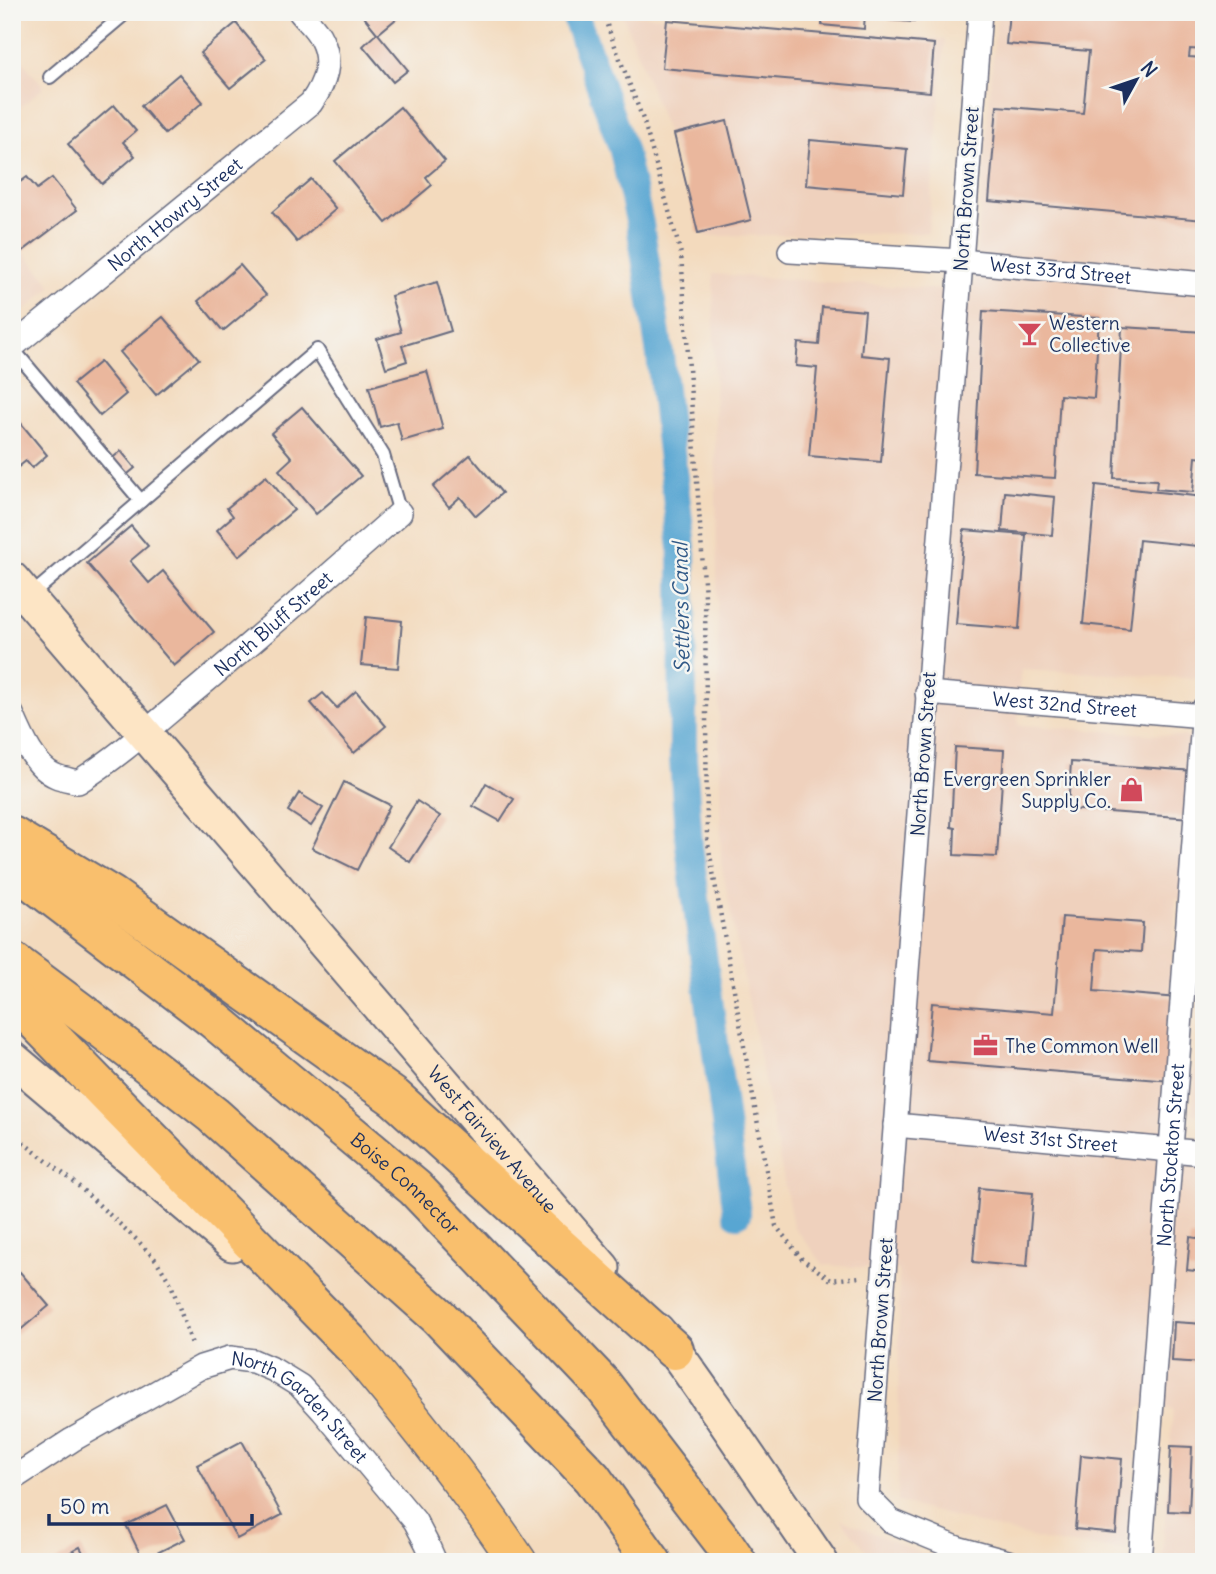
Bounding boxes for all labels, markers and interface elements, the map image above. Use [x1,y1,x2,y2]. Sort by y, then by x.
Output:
north arrow [1100,46,1170,116]
text: N [1136,56,1162,82]
street label: North Brown Street [948,106,984,272]
street label: North Howry Street [103,152,247,276]
street label: West 33rd Street [988,252,1132,289]
place label: Western Collective [1049,311,1131,357]
bar icon: Western Collective [1015,320,1043,348]
water label: Settlers Canal [666,539,696,674]
street label: North Bluff Street [209,566,337,681]
street label: North Brown Street [905,671,941,837]
street label: West 32nd Street [991,686,1138,722]
place label: Evergreen Sprinkler Supply Co. [943,767,1111,813]
shop icon: Evergreen Sprinkler Supply Co. [1117,776,1145,804]
office icon: The Common Well [971,1032,999,1060]
place label: The Common Well [1005,1034,1159,1058]
street label: West Fairview Avenue [423,1061,562,1218]
street label: North Stockton Street [1152,1063,1189,1248]
street label: West 31st Street [982,1121,1119,1157]
street label: Boise Connector [346,1127,466,1240]
street label: North Brown Street [862,1237,898,1403]
street label: North Garden Street [230,1346,373,1468]
scale bar [49,1483,252,1527]
text: 50 m [60,1493,109,1520]

